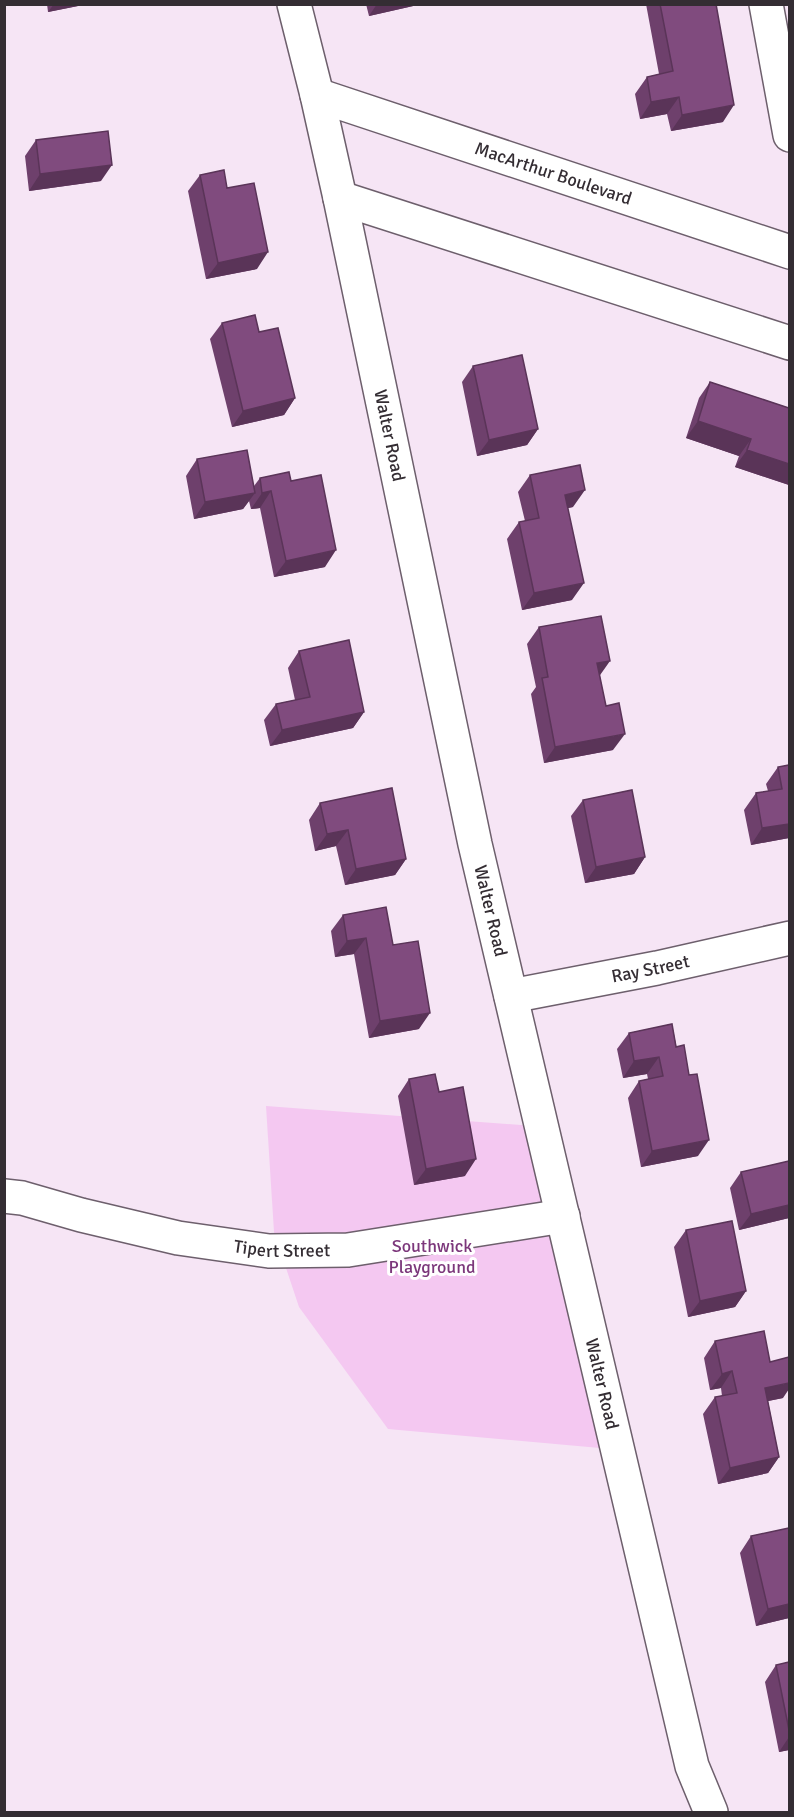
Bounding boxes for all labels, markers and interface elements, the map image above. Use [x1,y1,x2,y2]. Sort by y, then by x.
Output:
street label: MacArthur Boulevard [472,137,635,210]
street label: Walter Road [369,388,410,483]
street label: Walter Road [469,863,512,959]
street label: Ray Street [610,950,691,987]
street label: Tipert Street [232,1235,330,1262]
park label: Southwick Playground [388,1235,476,1278]
street label: Walter Road [581,1336,623,1432]

